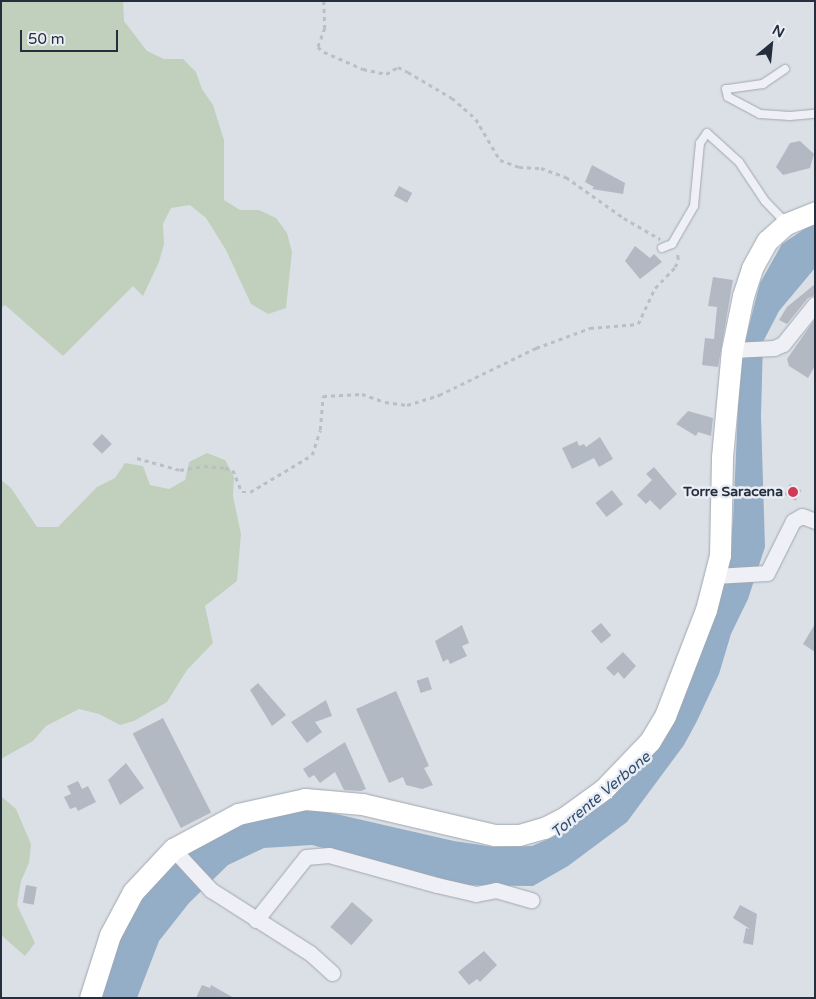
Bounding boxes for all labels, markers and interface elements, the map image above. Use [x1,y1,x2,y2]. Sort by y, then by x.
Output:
scale bar [22,20,120,52]
north arrow [746,20,796,70]
text: N [769,21,787,41]
text: 50 m [28,30,65,48]
place label: Torre Saracena [683,484,783,500]
marker: Torre Saracena [787,486,799,498]
water label: Torrente Verbone [548,748,654,842]

